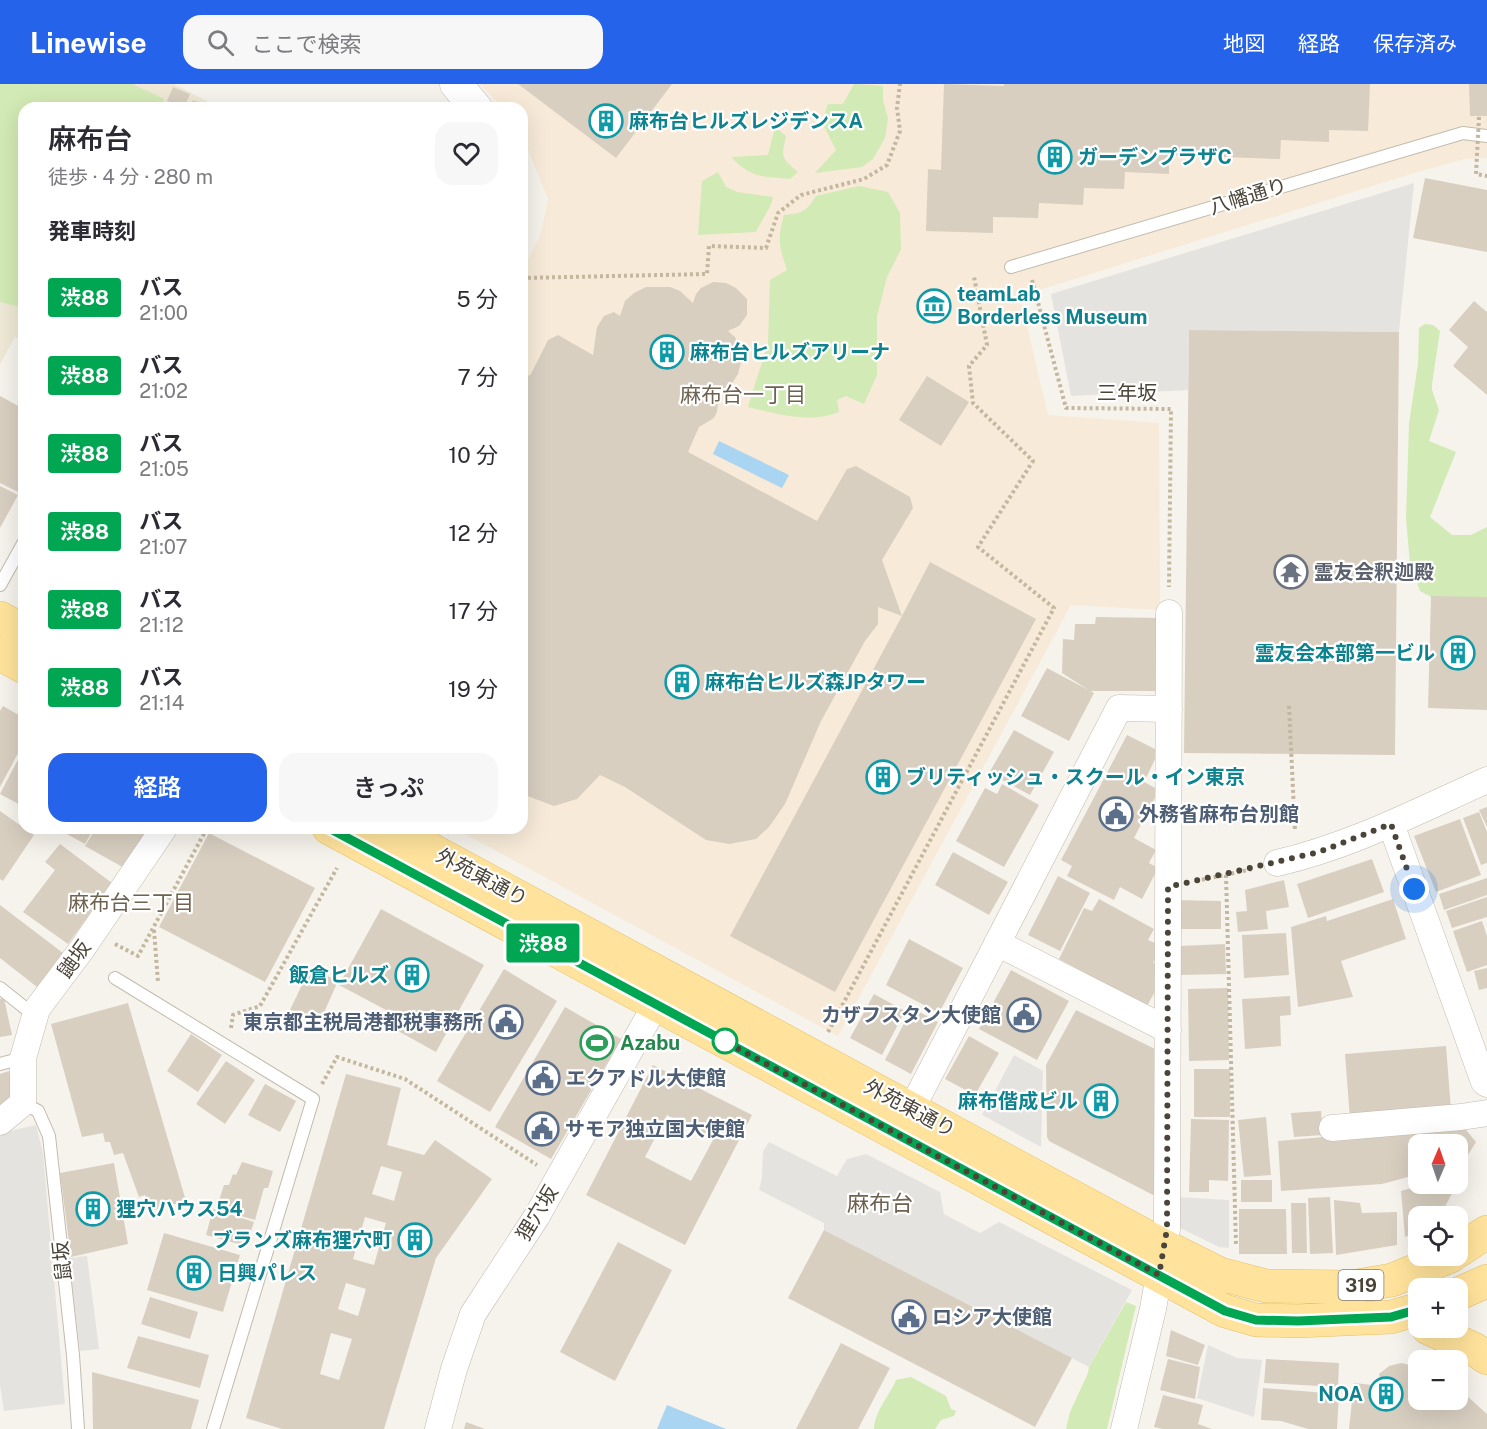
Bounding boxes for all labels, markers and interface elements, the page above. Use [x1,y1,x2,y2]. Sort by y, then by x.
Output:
search box [183,15,603,69]
text: Linewise [30,26,147,59]
icon: search [204,26,237,59]
text: ここで検索 [252,31,362,57]
text: 地図 [1223,31,1265,56]
text: 経路 [1298,31,1340,56]
text: 保存済み [1373,31,1457,56]
building icon: 麻布台ヒルズレジデンスA [588,103,624,139]
place label: 麻布台ヒルズレジデンスA [629,109,863,133]
text: 麻布台 [48,122,132,155]
button: heart [435,122,498,185]
building icon: ガーデンプラザC [1037,139,1073,175]
place label: ガーデンプラザC [1078,145,1232,169]
text: 徒歩 · 4 分 · 280 m [48,165,213,189]
street label: 八幡通り [1206,173,1290,219]
text: 発車時刻 [48,218,136,244]
text: バス [139,274,183,300]
place label: teamLab Borderless Museum [957,282,1147,329]
text: 渋88 [60,285,109,310]
text: 5 分 [457,286,498,312]
museum icon: teamLab Borderless Museum [916,288,952,324]
text: 21:00 [139,301,188,325]
building icon: 麻布台ヒルズアリーナ [649,334,685,370]
place label: 麻布台ヒルズアリーナ [690,340,890,364]
text: バス [139,352,183,378]
text: 渋88 [60,363,109,388]
text: 7 分 [457,364,498,390]
text: 21:02 [139,379,188,403]
street label: 三年坂 [1097,381,1157,405]
district label: 麻布台一丁目 [680,382,806,407]
text: バス [139,430,183,456]
text: 渋88 [60,441,109,466]
text: 10 分 [448,442,498,468]
text: 21:05 [139,457,189,481]
text: バス [139,508,183,534]
text: 渋88 [60,519,109,544]
text: 12 分 [449,520,498,546]
text: 21:07 [139,535,188,559]
temple icon: 霊友会釈迦殿 [1273,554,1309,590]
place label: 霊友会釈迦殿 [1314,560,1434,584]
text: バス [139,586,183,612]
text: 渋88 [60,597,109,622]
text: 17 分 [448,598,498,624]
text: 21:12 [139,613,184,637]
building icon: 霊友会本部第一ビル [1440,635,1476,671]
place label: 霊友会本部第一ビル [1255,641,1435,665]
text: バス [139,664,183,690]
building icon: 麻布台ヒルズ森JPタワー [664,664,700,700]
place label: 麻布台ヒルズ森JPタワー [705,670,926,694]
text: 渋88 [60,675,109,700]
text: 19 分 [448,676,498,702]
text: 21:14 [139,691,184,715]
button: 経路 [48,753,267,822]
button: きっぷ [279,753,498,822]
building icon: ブリティッシュ・スクール・イン東京 [865,759,901,795]
place label: ブリティッシュ・スクール・イン東京 [906,765,1245,789]
public building icon: 外務省麻布台別館 [1098,796,1134,832]
place label: 外務省麻布台別館 [1139,802,1299,826]
street label: 外苑東通り [432,843,532,911]
your location [1399,874,1429,904]
district label: 麻布台三丁目 [68,890,194,915]
line badge: 渋88 [508,924,578,962]
text: 渋88 [518,931,568,956]
street label: 鼬坂 [53,936,95,982]
building icon: 飯倉ヒルズ [394,957,430,993]
place label: 飯倉ヒルズ [289,963,389,987]
public building icon: カザフスタン大使館 [1006,997,1042,1033]
place label: カザフスタン大使館 [821,1003,1001,1027]
public building icon: 東京都主税局港都税事務所 [488,1004,524,1040]
place label: 東京都主税局港都税事務所 [243,1010,483,1034]
sports icon: Azabu [579,1025,615,1061]
unlabelled marker [712,1028,738,1054]
place label: Azabu [620,1031,680,1055]
public building icon: エクアドル大使館 [525,1060,561,1096]
place label: エクアドル大使館 [566,1066,726,1090]
street label: 外苑東通り [860,1074,960,1142]
building icon: 麻布偕成ビル [1083,1083,1119,1119]
place label: 麻布偕成ビル [958,1089,1078,1113]
public building icon: サモア独立国大使館 [524,1111,560,1147]
place label: サモア独立国大使館 [565,1117,745,1141]
north arrow [1408,1134,1468,1194]
map controls [1408,1134,1468,1410]
street label: 狸穴坂 [511,1181,563,1245]
district label: 麻布台 [847,1190,913,1216]
building icon: 狸穴ハウス54 [75,1191,111,1227]
place label: 狸穴ハウス54 [116,1197,243,1221]
button: locate [1408,1206,1468,1266]
building icon: ブランズ麻布狸穴町 [397,1222,433,1258]
place label: ブランズ麻布狸穴町 [212,1228,392,1252]
street label: 鼠坂 [48,1240,76,1282]
building icon: 日興パレス [176,1255,212,1291]
place label: 日興パレス [217,1261,317,1285]
road number: 319 [1338,1270,1384,1300]
button: + [1408,1278,1468,1338]
public building icon: ロシア大使館 [891,1299,927,1335]
place label: ロシア大使館 [932,1305,1052,1329]
button: − [1408,1350,1468,1410]
building icon: NOA [1368,1376,1404,1412]
place label: NOA [1318,1382,1363,1406]

